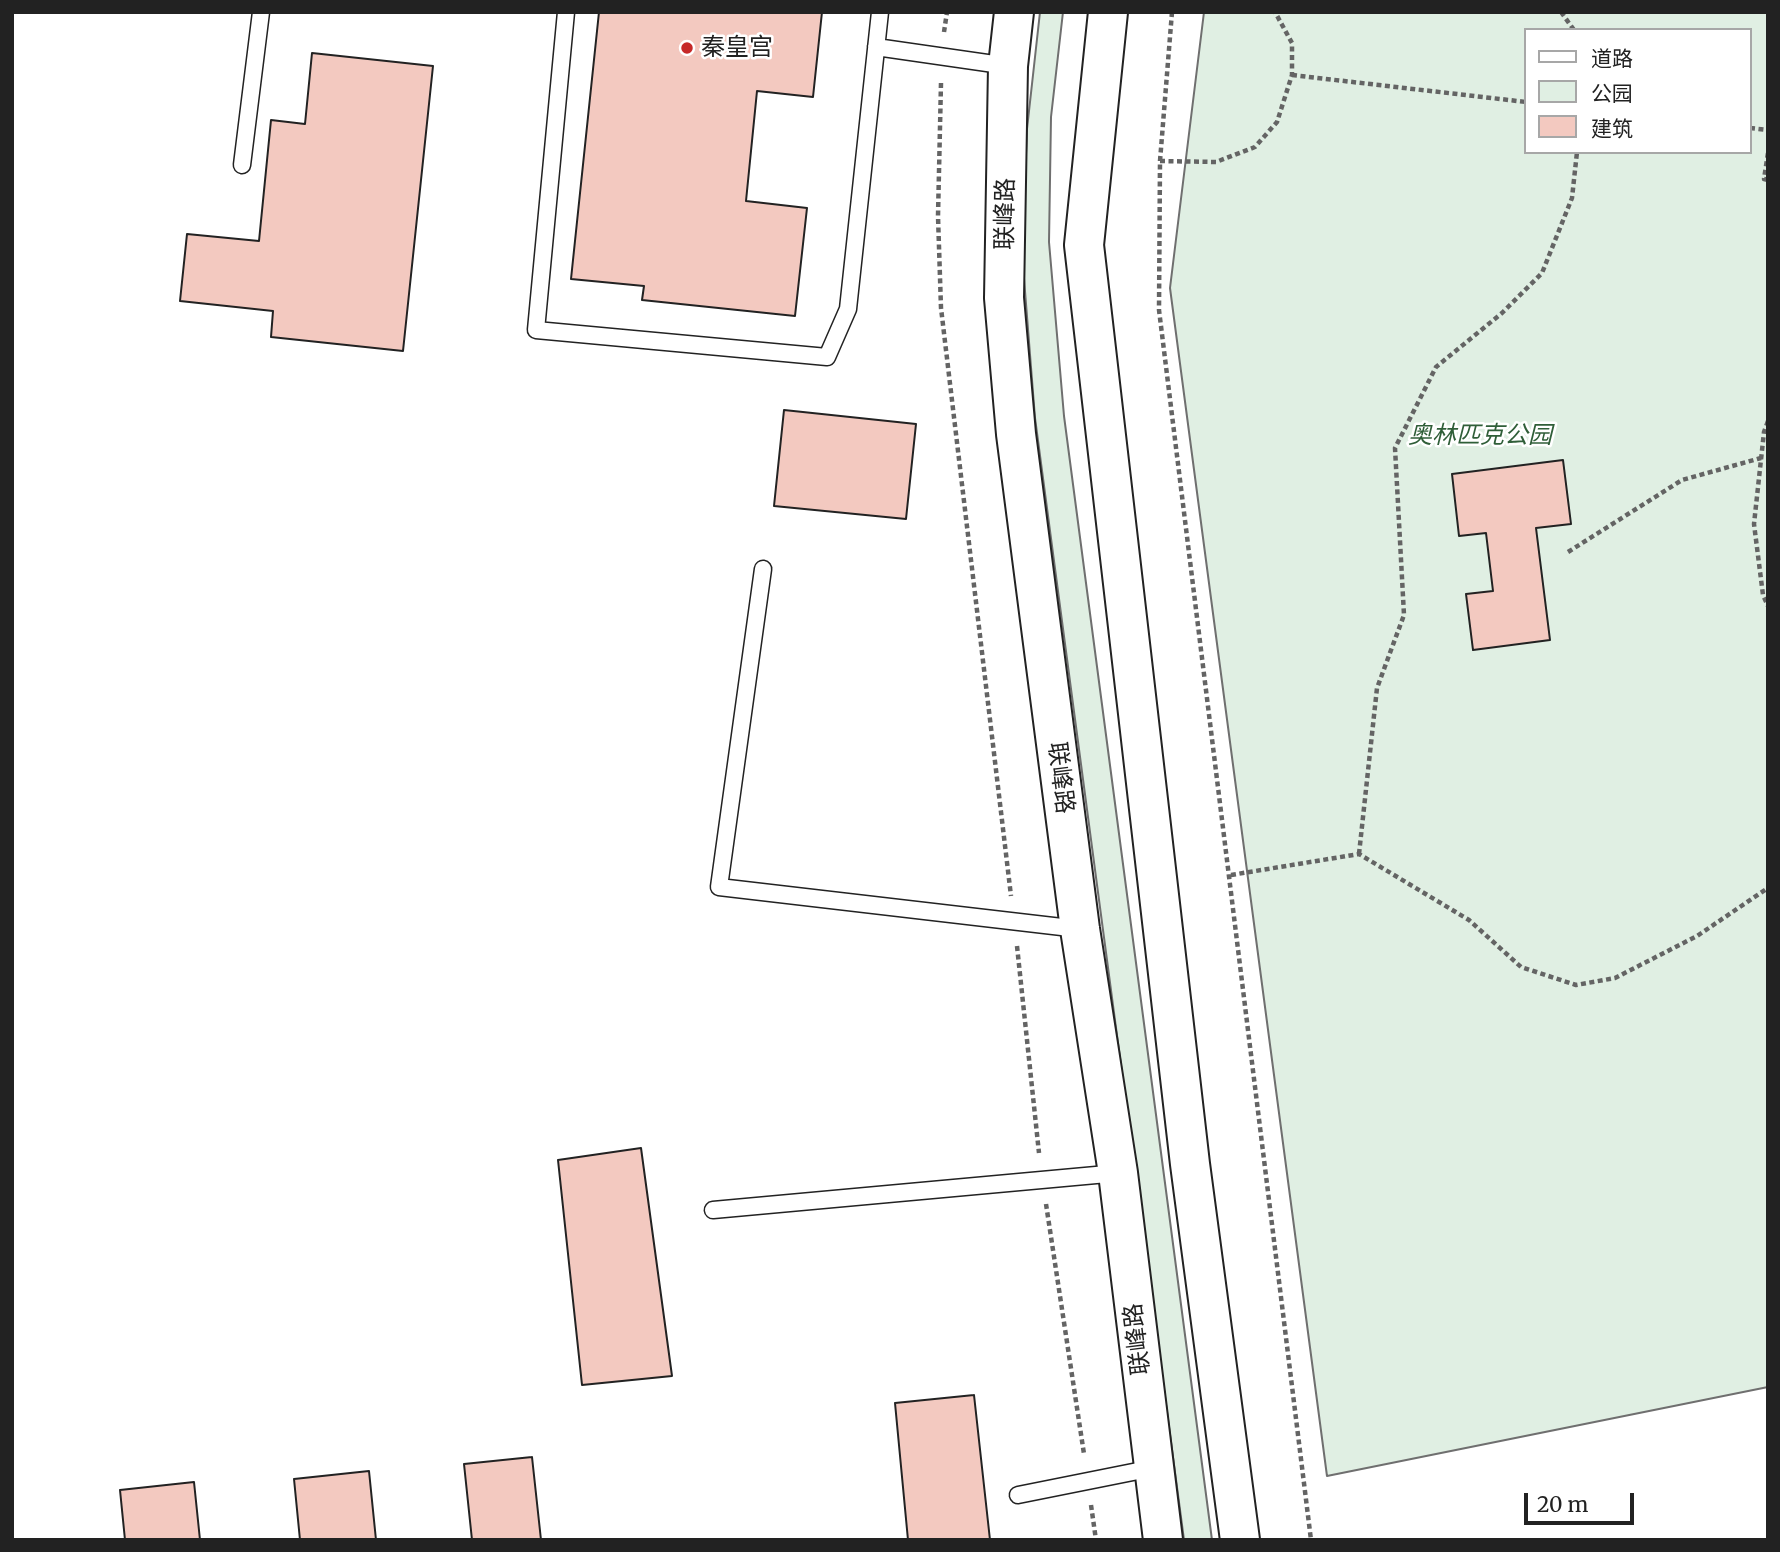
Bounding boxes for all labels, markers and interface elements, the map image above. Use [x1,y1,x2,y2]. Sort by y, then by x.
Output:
legend [1524,28,1752,154]
place label: 秦皇宫 [701,34,773,62]
marker: 秦皇宫 [679,40,695,56]
text: 道路 [1591,45,1633,72]
text: 公园 [1591,80,1633,107]
text: 建筑 [1591,115,1633,142]
street label: 联峰路 [991,178,1021,250]
park label: 奥林匹克公园 [1408,422,1552,450]
street label: 联峰路 [1041,741,1079,815]
street label: 联峰路 [1119,1302,1157,1376]
scale bar [1528,1478,1638,1522]
text: 20 m [1537,1491,1588,1518]

